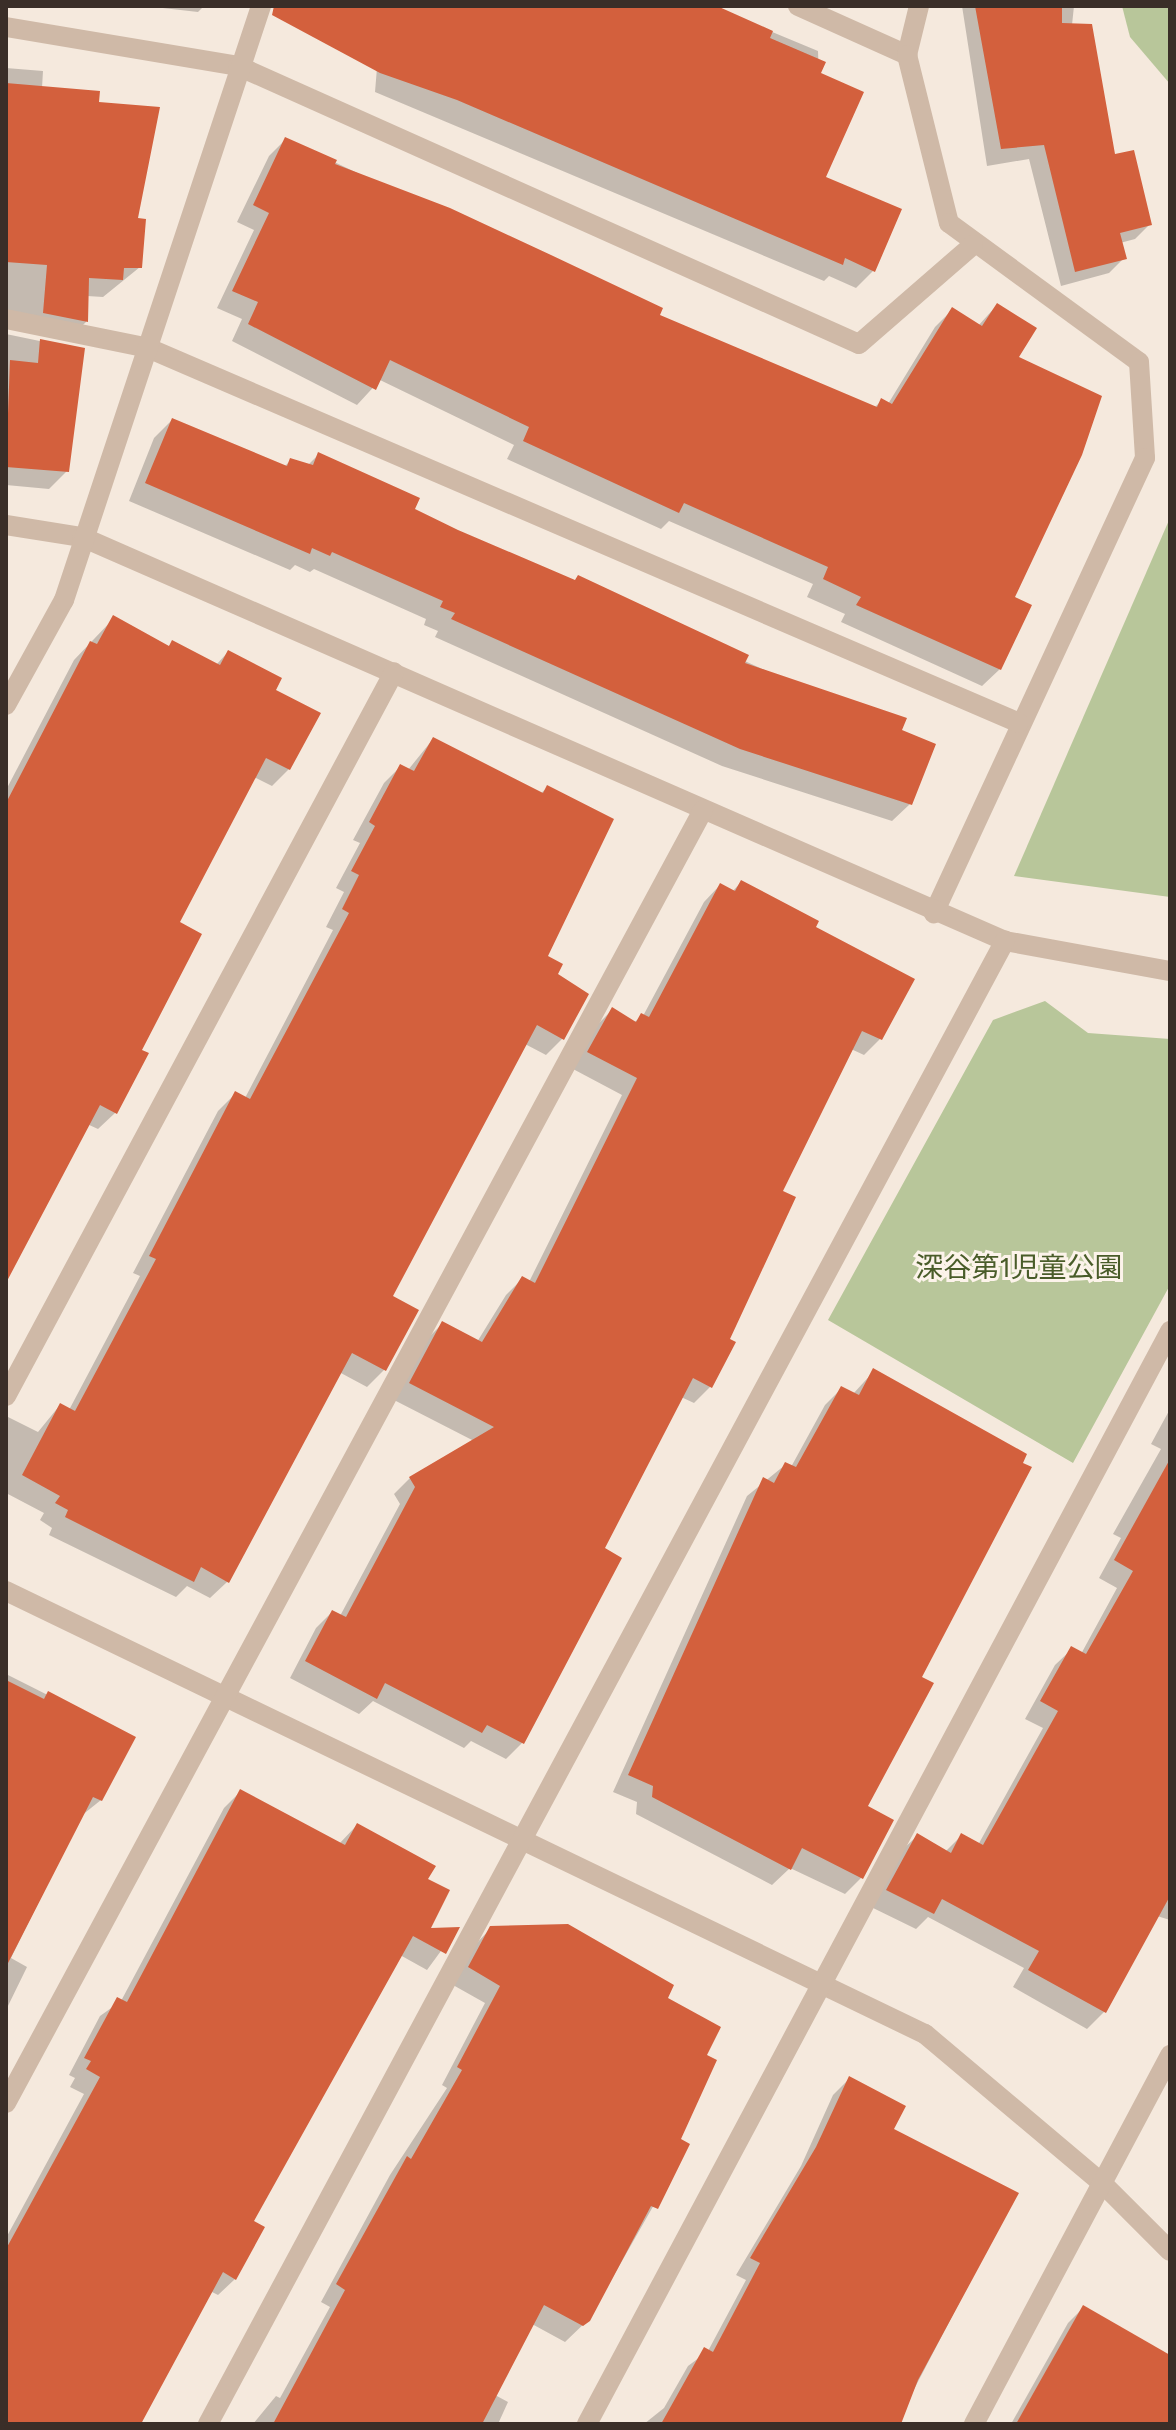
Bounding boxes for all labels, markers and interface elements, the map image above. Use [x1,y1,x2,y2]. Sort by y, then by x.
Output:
park label: 深谷第1児童公園 [915,1250,1123,1284]

